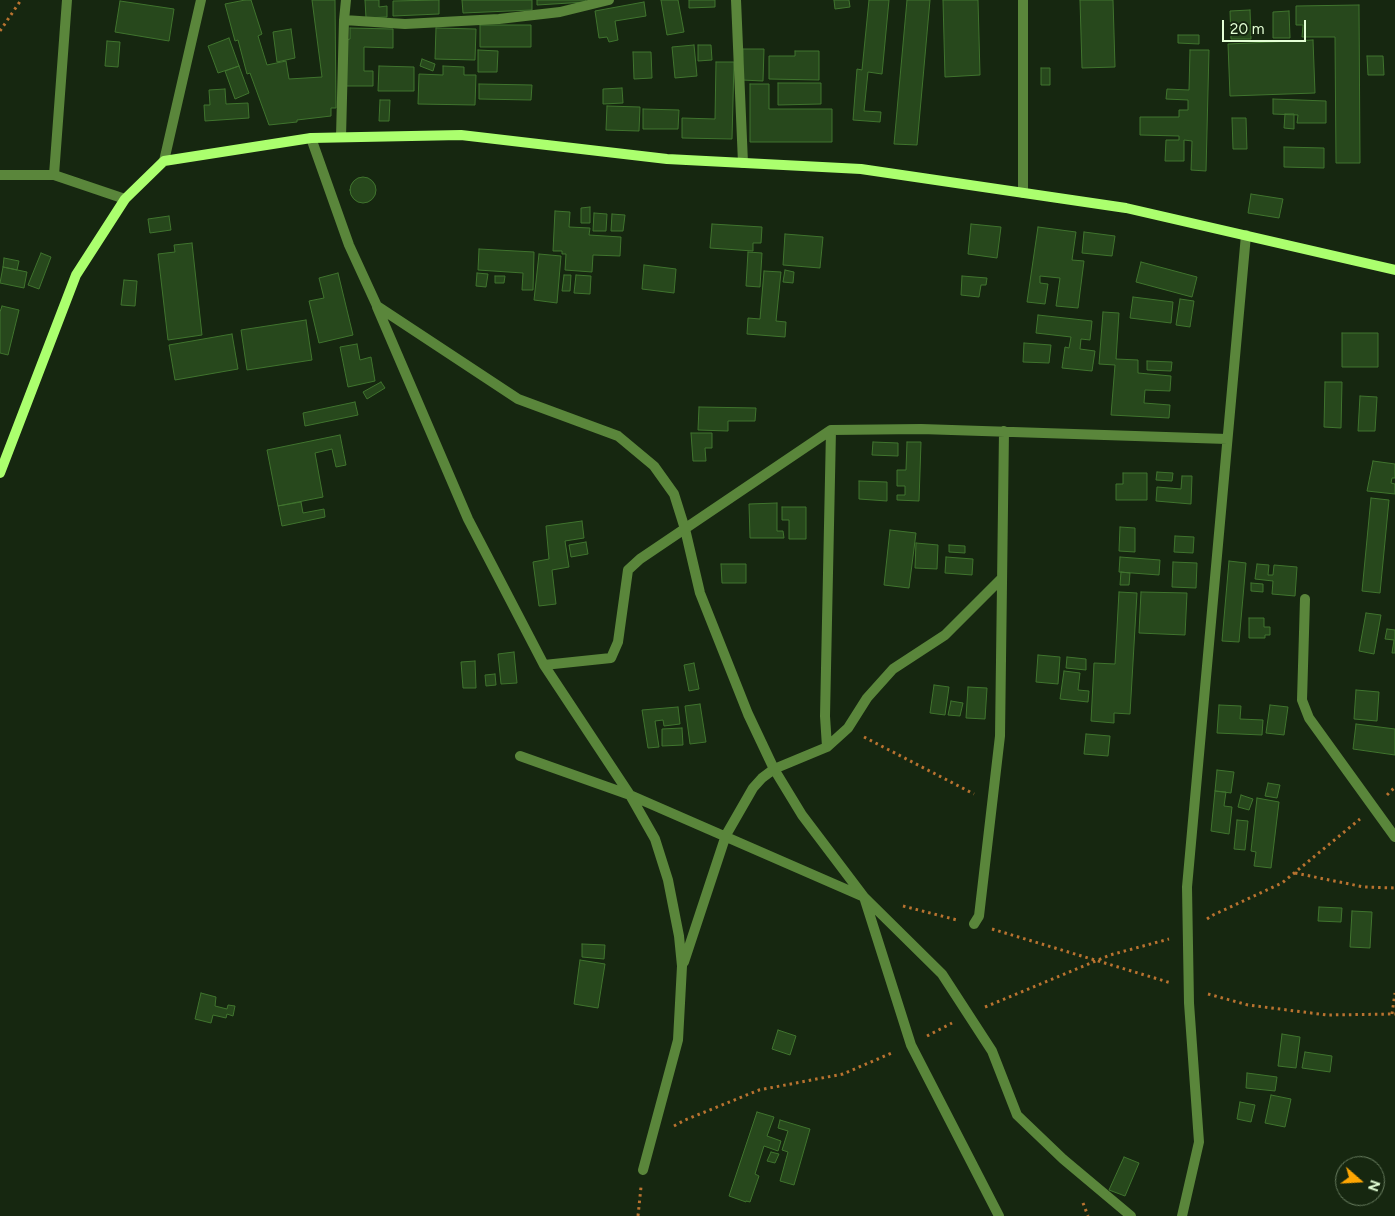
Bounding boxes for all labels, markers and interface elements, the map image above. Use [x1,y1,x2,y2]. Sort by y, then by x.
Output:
scale bar [1225,10,1309,42]
text: 20 m [1230,20,1264,38]
north arrow [1335,1156,1385,1206]
text: N [1364,1178,1384,1194]

